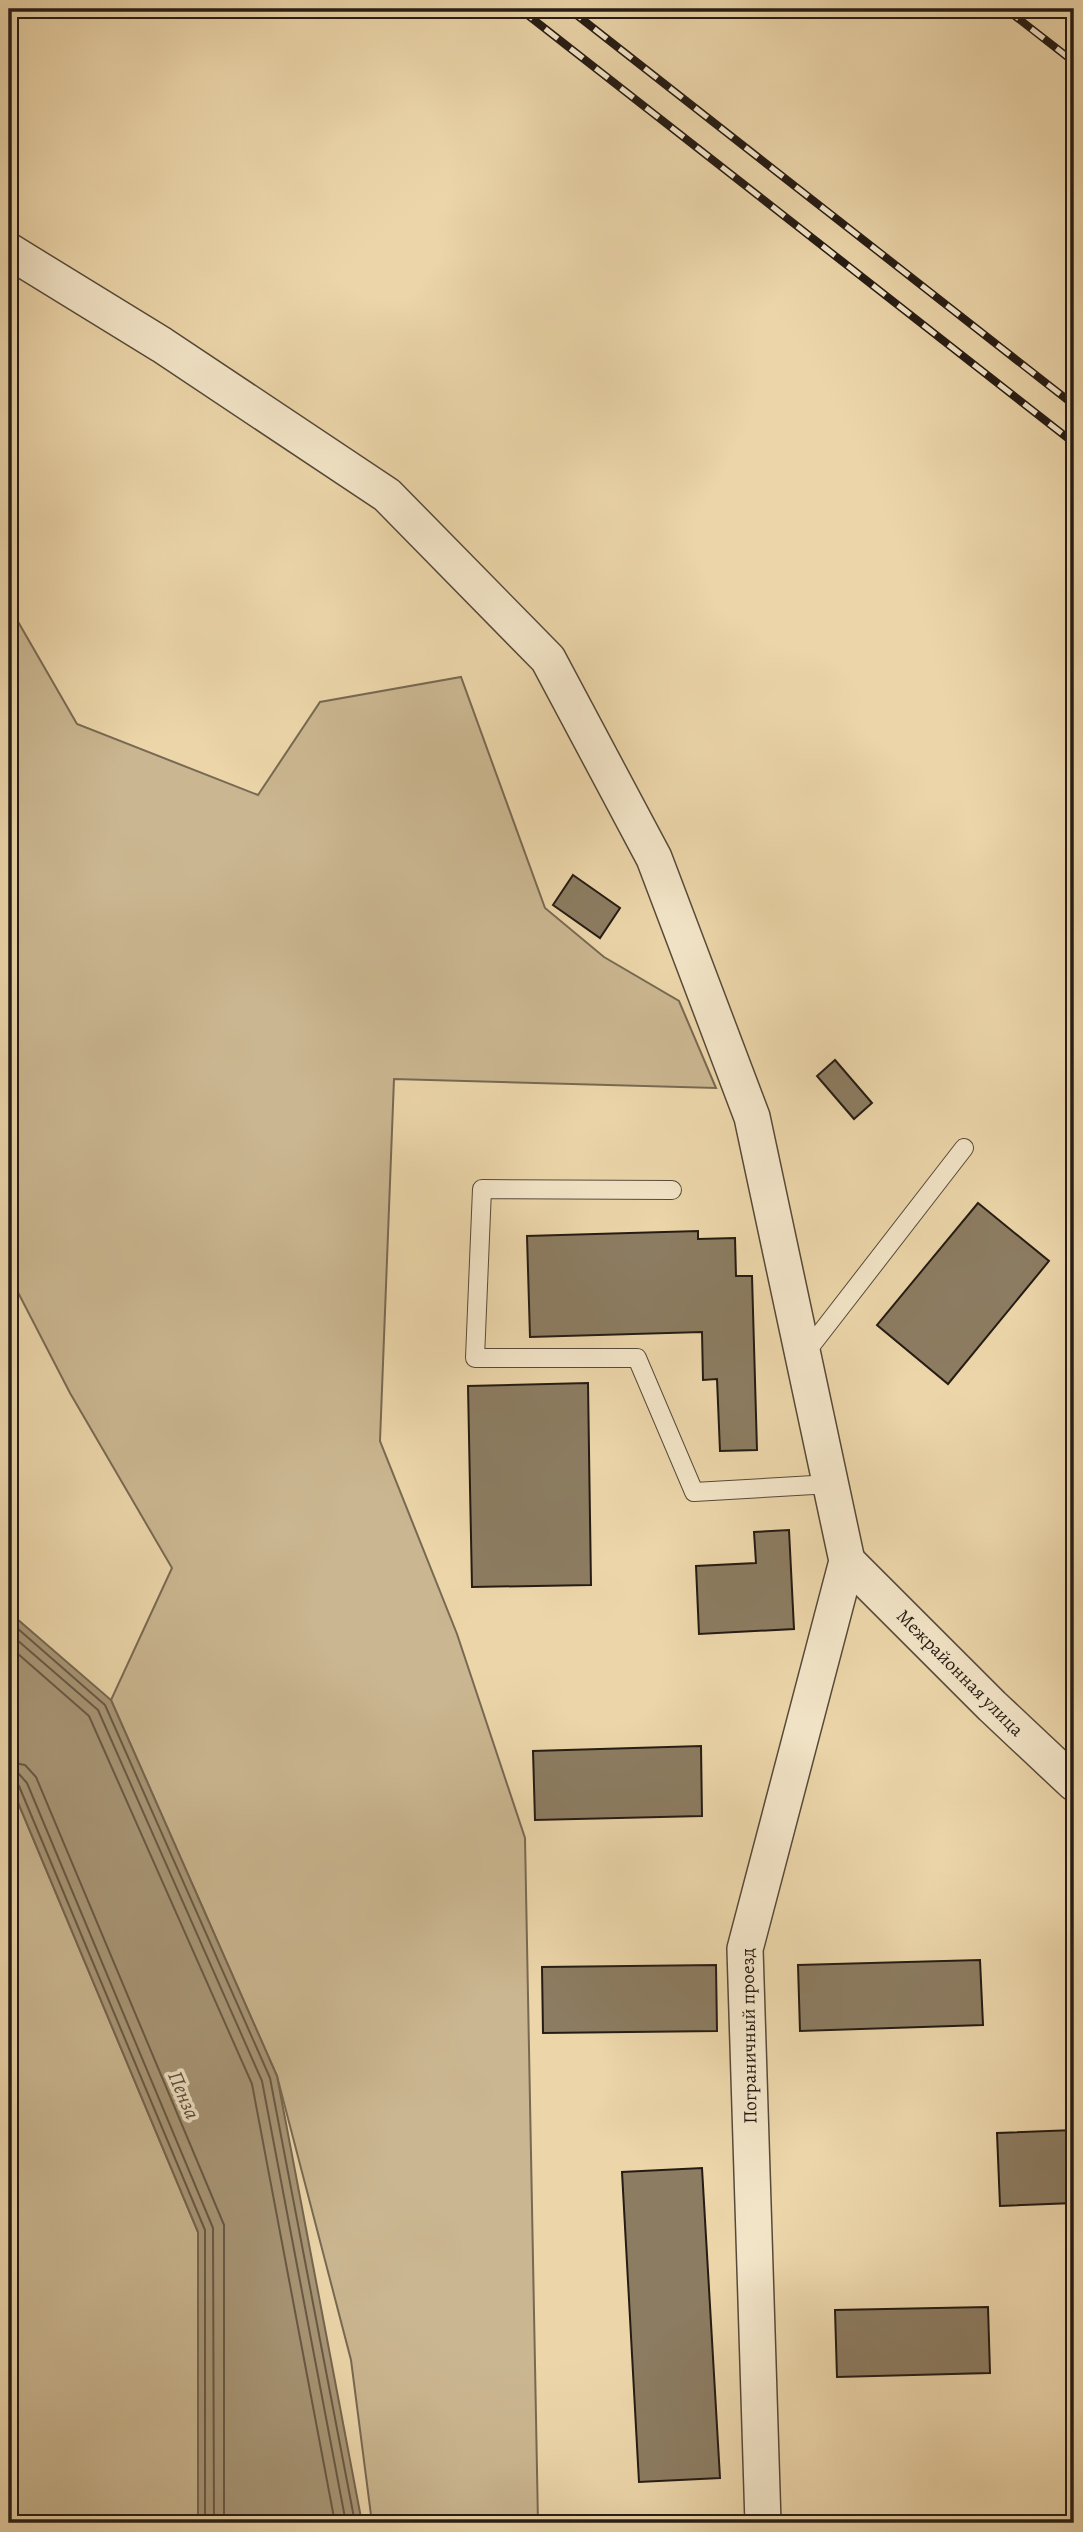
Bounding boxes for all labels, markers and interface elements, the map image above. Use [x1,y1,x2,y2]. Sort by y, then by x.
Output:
street label: Межрайонная улица [891,1604,1030,1743]
street label: Пограничный проезд [734,1948,764,2124]
water label: Пенза [161,2067,207,2124]

